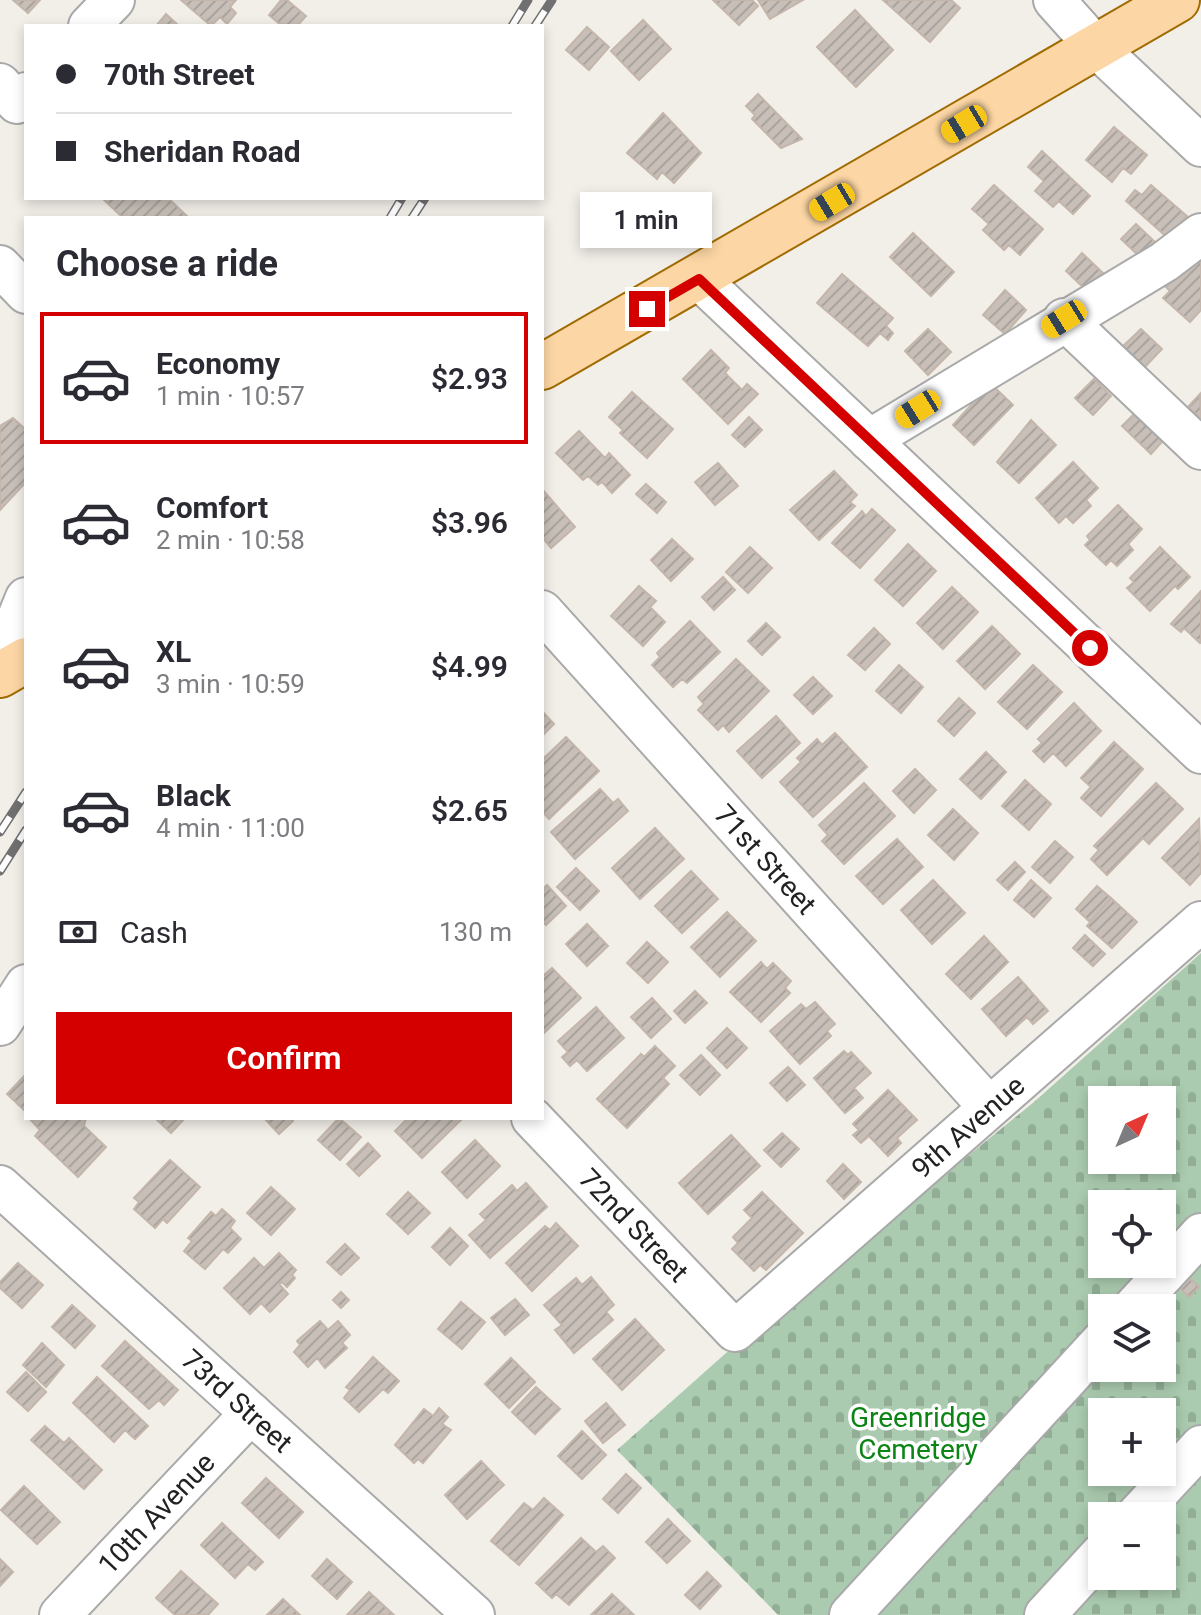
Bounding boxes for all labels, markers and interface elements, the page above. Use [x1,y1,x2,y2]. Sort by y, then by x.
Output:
text: 70th Street [104,57,255,92]
car [937,101,991,147]
text: Sheridan Road [104,134,301,169]
car [805,179,859,225]
callout: 1 min [581,193,713,249]
text: 1 min [613,205,679,235]
text: Choose a ride [56,243,278,285]
route end [629,291,665,327]
car [1037,296,1091,342]
icon: car [60,342,132,414]
text: Economy [156,346,280,381]
text: $2.93 [431,361,508,396]
text: 1 min · 10:57 [156,381,305,411]
car [891,386,945,432]
icon: car [60,486,132,558]
text: Comfort [156,490,268,525]
text: $3.96 [431,505,508,540]
text: 2 min · 10:58 [156,525,305,555]
icon: car [60,630,132,702]
route start [1072,630,1108,666]
text: XL [156,634,191,669]
text: $4.99 [431,649,508,684]
text: 3 min · 10:59 [156,669,305,699]
icon: car [60,774,132,846]
text: Black [156,778,231,813]
text: $2.65 [431,793,508,828]
street label: 71st Street [707,798,823,921]
text: 4 min · 11:00 [156,813,305,843]
icon: cash [56,910,100,954]
text: Cash [120,915,188,950]
text: 130 m [439,917,512,947]
button: Confirm [56,1012,512,1104]
street label: 9th Avenue [905,1069,1031,1185]
north arrow [1088,1086,1176,1174]
map controls [1088,1086,1176,1590]
street label: 72nd Street [572,1162,695,1289]
button: locate [1088,1190,1176,1278]
button: layers [1088,1294,1176,1382]
street label: 73rd Street [175,1343,299,1459]
button: + [1088,1398,1176,1486]
park label: Greenridge Cemetery [850,1401,986,1466]
street label: 10th Avenue [91,1446,222,1581]
button: − [1088,1502,1176,1590]

